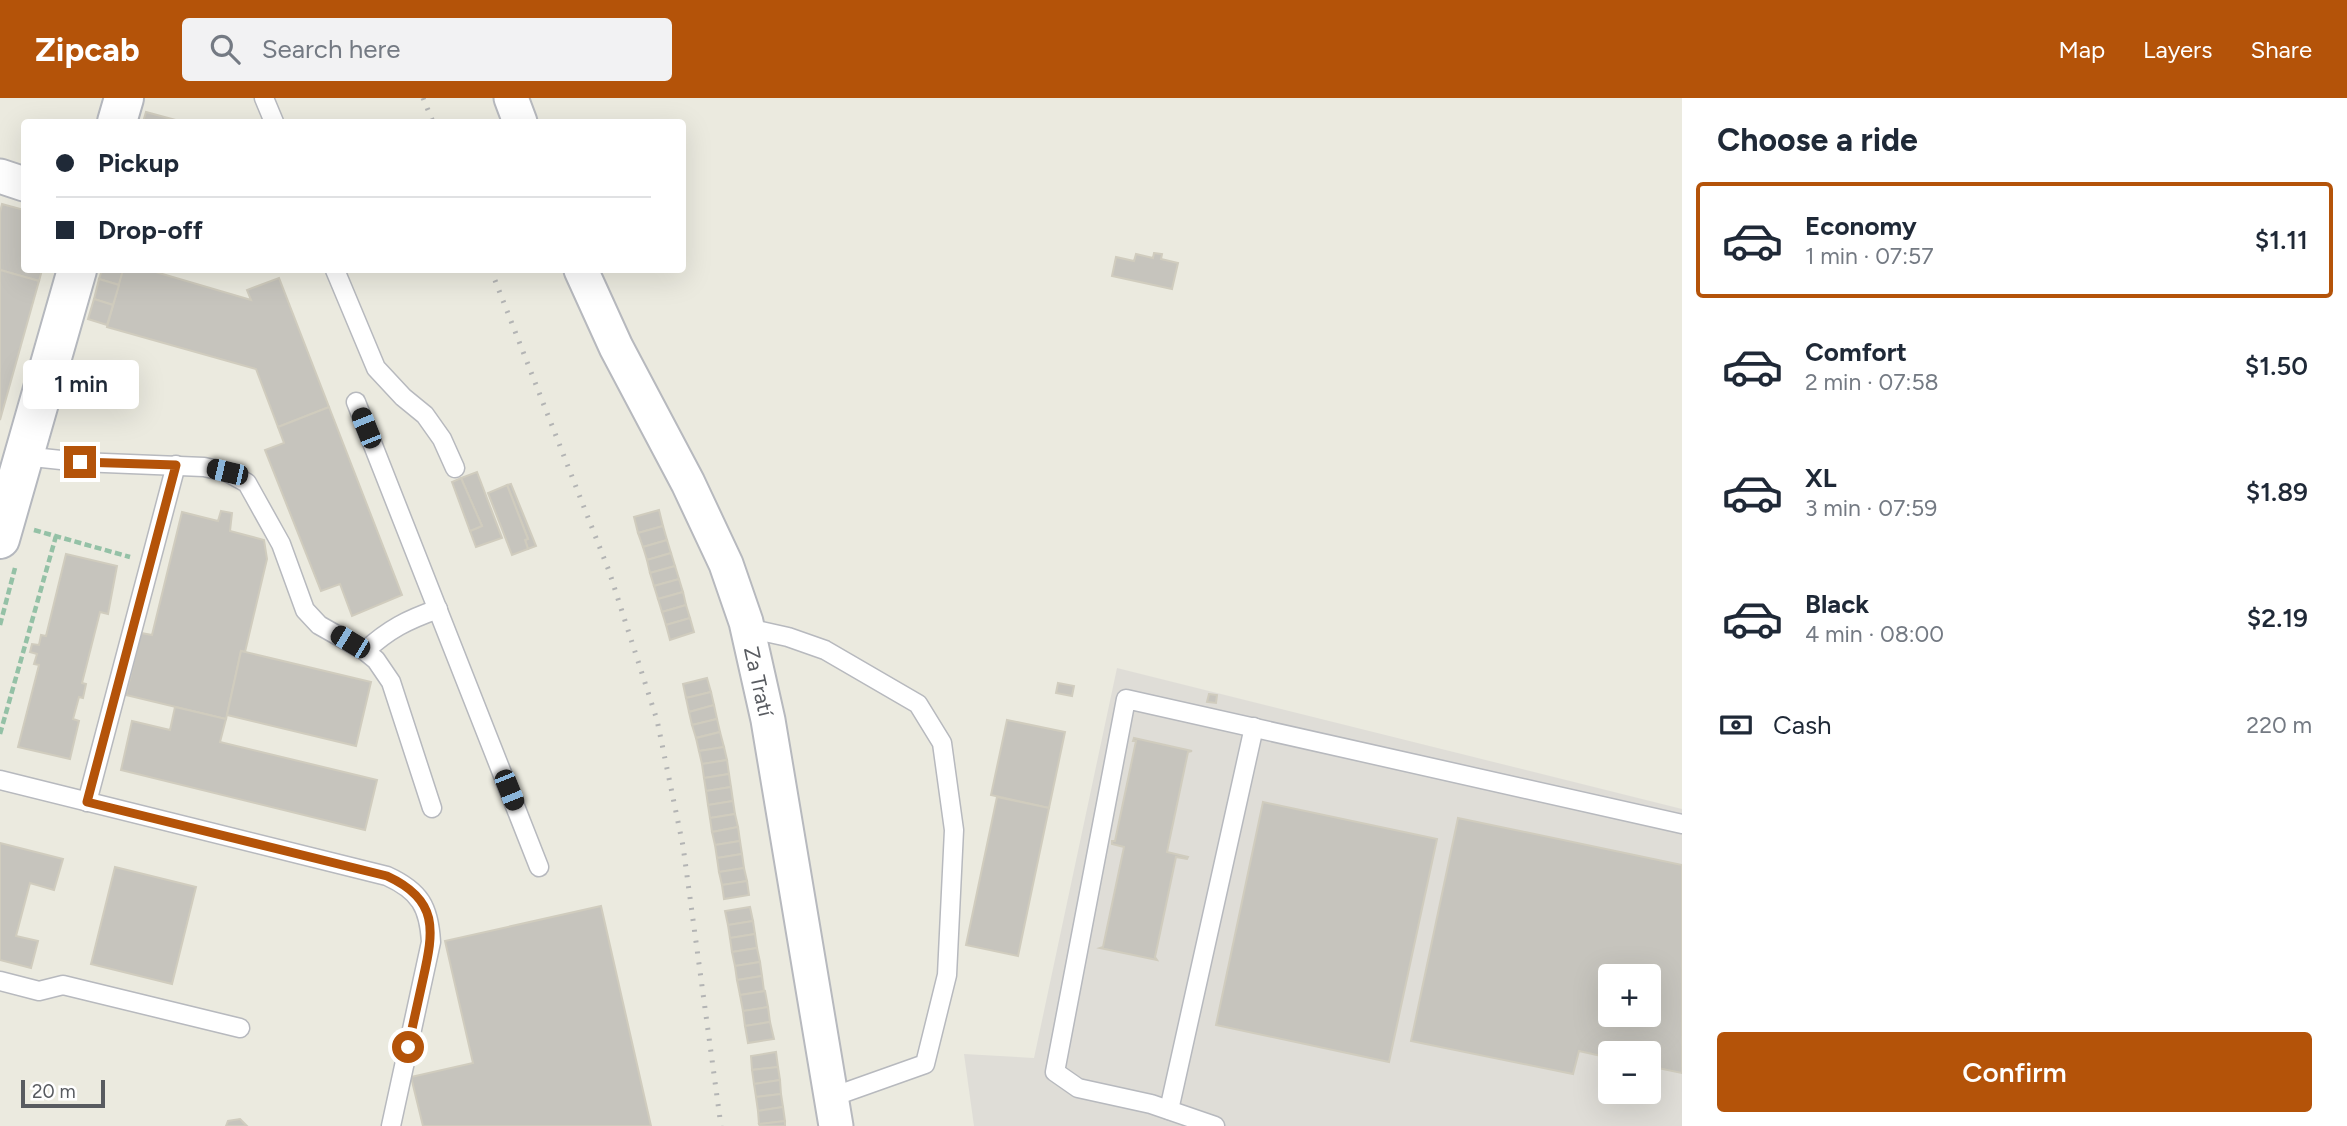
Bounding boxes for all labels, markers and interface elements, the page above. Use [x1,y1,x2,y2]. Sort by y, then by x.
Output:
search box [182,18,672,81]
text: Zipcab [35,30,140,69]
icon: search [206,30,244,68]
text: Search here [262,33,401,65]
text: Map [2058,35,2105,64]
text: Layers [2143,35,2212,64]
text: Share [2250,35,2312,64]
text: Choose a ride [1717,121,1918,159]
text: Pickup [98,147,179,179]
icon: car [1721,209,1784,272]
text: Economy [1805,210,1917,242]
text: Drop-off [98,214,203,246]
text: $1.11 [2255,224,2308,256]
text: 1 min · 07:57 [1805,242,1934,270]
icon: car [1721,335,1784,398]
text: Comfort [1805,336,1907,368]
text: $1.50 [2245,350,2308,382]
callout: 1 min [22,360,138,410]
text: 2 min · 07:58 [1805,368,1939,396]
text: 1 min [54,370,108,398]
car [349,405,384,451]
route end [64,446,96,478]
car [205,457,250,487]
icon: car [1721,461,1784,524]
text: XL [1805,462,1837,494]
text: $1.89 [2246,476,2308,508]
text: 3 min · 07:59 [1805,494,1937,522]
icon: car [1721,587,1784,650]
text: Black [1805,588,1869,620]
text: $2.19 [2247,602,2308,634]
text: 4 min · 08:00 [1805,620,1944,648]
car [327,622,374,662]
street label: Za Tratí [739,644,779,720]
icon: cash [1717,706,1755,744]
text: Cash [1773,709,1832,741]
text: 220 m [2246,711,2312,739]
car [492,767,527,813]
map controls [1598,964,1661,1104]
button: + [1598,964,1661,1027]
route start [392,1031,424,1063]
button: Confirm [1717,1032,2312,1112]
button: − [1598,1041,1661,1104]
scale bar [21,1077,105,1109]
text: 20 m [32,1080,76,1103]

